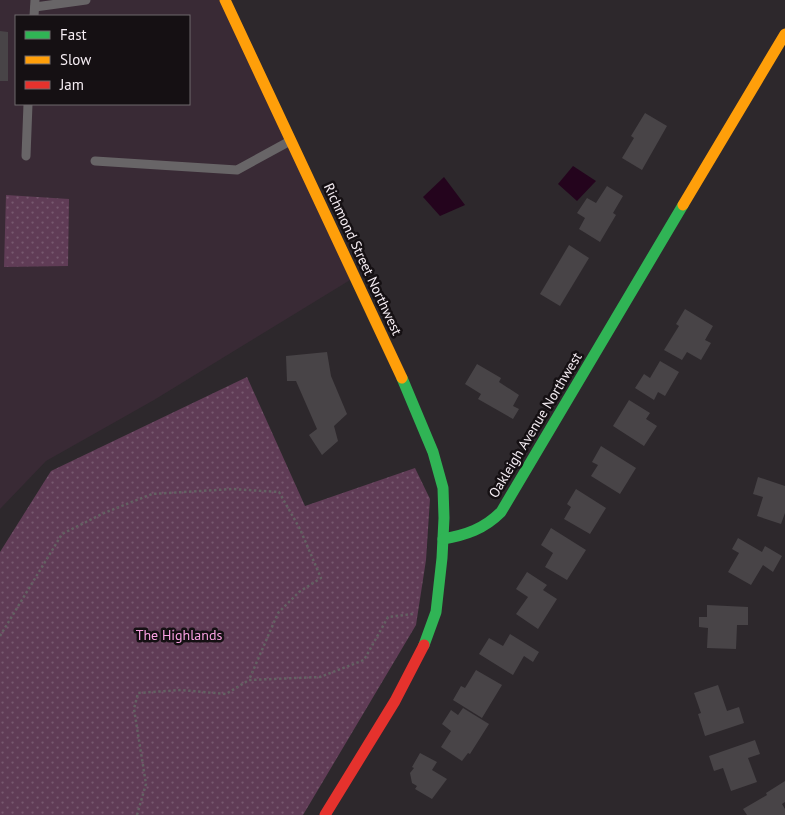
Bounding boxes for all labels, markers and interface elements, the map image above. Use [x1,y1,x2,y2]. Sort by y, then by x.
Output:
legend [15,15,190,105]
text: Fast [60,25,87,44]
text: Slow [60,50,91,69]
text: Jam [59,75,84,94]
street label: Richmond Street Northwest [320,180,406,338]
street label: Oakleigh Avenue Northwest [484,349,586,501]
park label: The Highlands [136,626,222,644]

